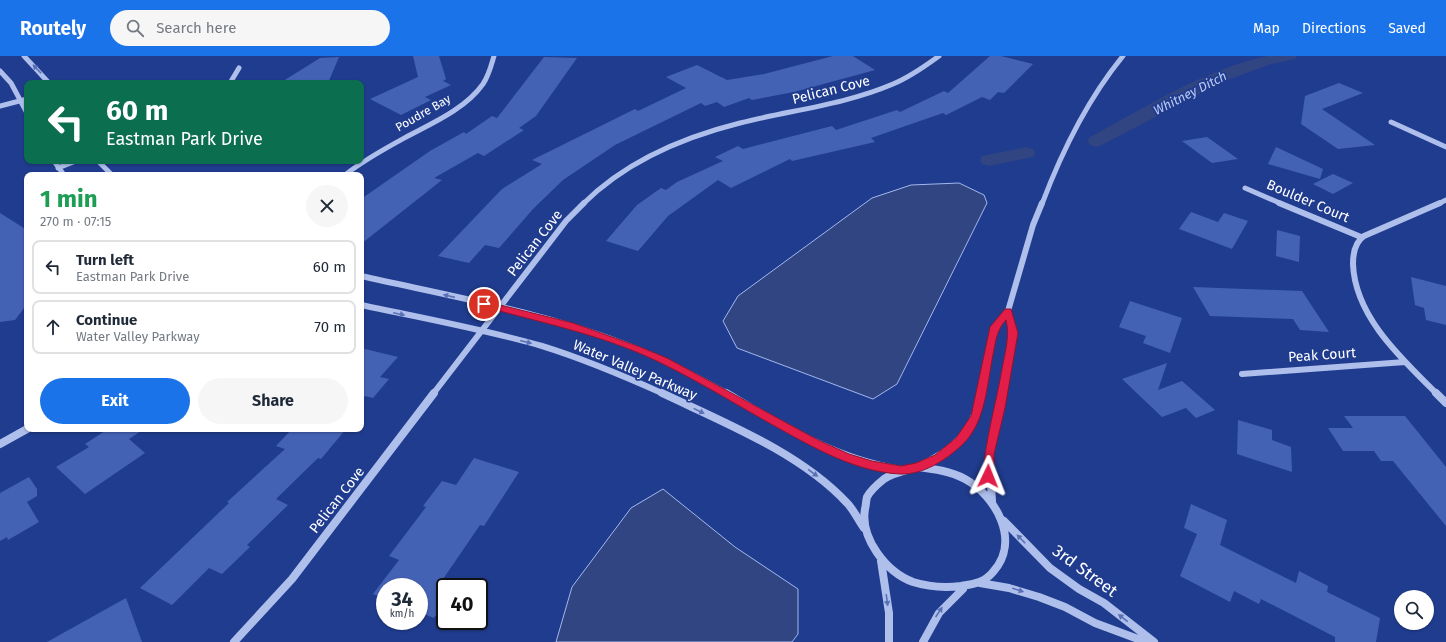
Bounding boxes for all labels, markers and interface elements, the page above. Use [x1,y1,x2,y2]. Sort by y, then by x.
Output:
search box [110,10,390,46]
text: Routely [20,17,86,40]
icon: search [124,17,146,39]
text: Search here [156,19,236,37]
text: Map [1253,20,1280,37]
text: Directions [1302,20,1366,37]
text: Saved [1388,20,1426,37]
one-way arrow [32,64,42,74]
water label: Whitney Ditch [1151,68,1229,118]
street label: Pelican Cove [790,72,872,108]
street label: Poudre Bay [393,92,453,134]
text: 60 m [106,94,168,127]
icon: left [40,96,92,148]
text: Eastman Park Drive [106,128,263,150]
street label: Boulder Court [1264,176,1353,226]
text: 1 min [40,185,98,213]
button: close [306,185,348,227]
street label: Pelican Cove [504,206,566,280]
text: 270 m · 07:15 [40,214,111,229]
text: Turn left [76,251,134,269]
icon: left [42,256,64,278]
text: 60 m [313,258,346,276]
text: Eastman Park Drive [76,269,189,284]
pin [467,287,501,321]
one-way arrow [443,293,456,299]
icon: arrive [473,293,495,315]
text: Continue [76,311,137,329]
one-way arrow [393,311,405,317]
icon: ahead [42,316,64,338]
text: 70 m [314,318,346,336]
text: Water Valley Parkway [76,329,200,344]
street label: Water Valley Parkway [570,336,700,404]
one-way arrow [520,340,532,346]
street label: Peak Court [1287,344,1357,366]
button: Exit [40,378,190,424]
button: Share [198,378,348,424]
one-way arrow [693,408,704,414]
position arrow [967,455,1009,497]
street label: Pelican Cove [306,463,368,537]
one-way arrow [807,468,818,477]
one-way arrow [1016,534,1025,544]
street label: 3rd Street [1048,540,1122,602]
speed limit sign: 40 [436,578,488,630]
text: 34 [391,587,413,611]
one-way arrow [1012,587,1024,593]
map controls [1394,590,1434,630]
button: search [1394,590,1434,630]
one-way arrow [884,594,890,606]
one-way arrow [935,607,943,618]
text: km/h [390,608,414,620]
one-way arrow [1118,614,1129,622]

